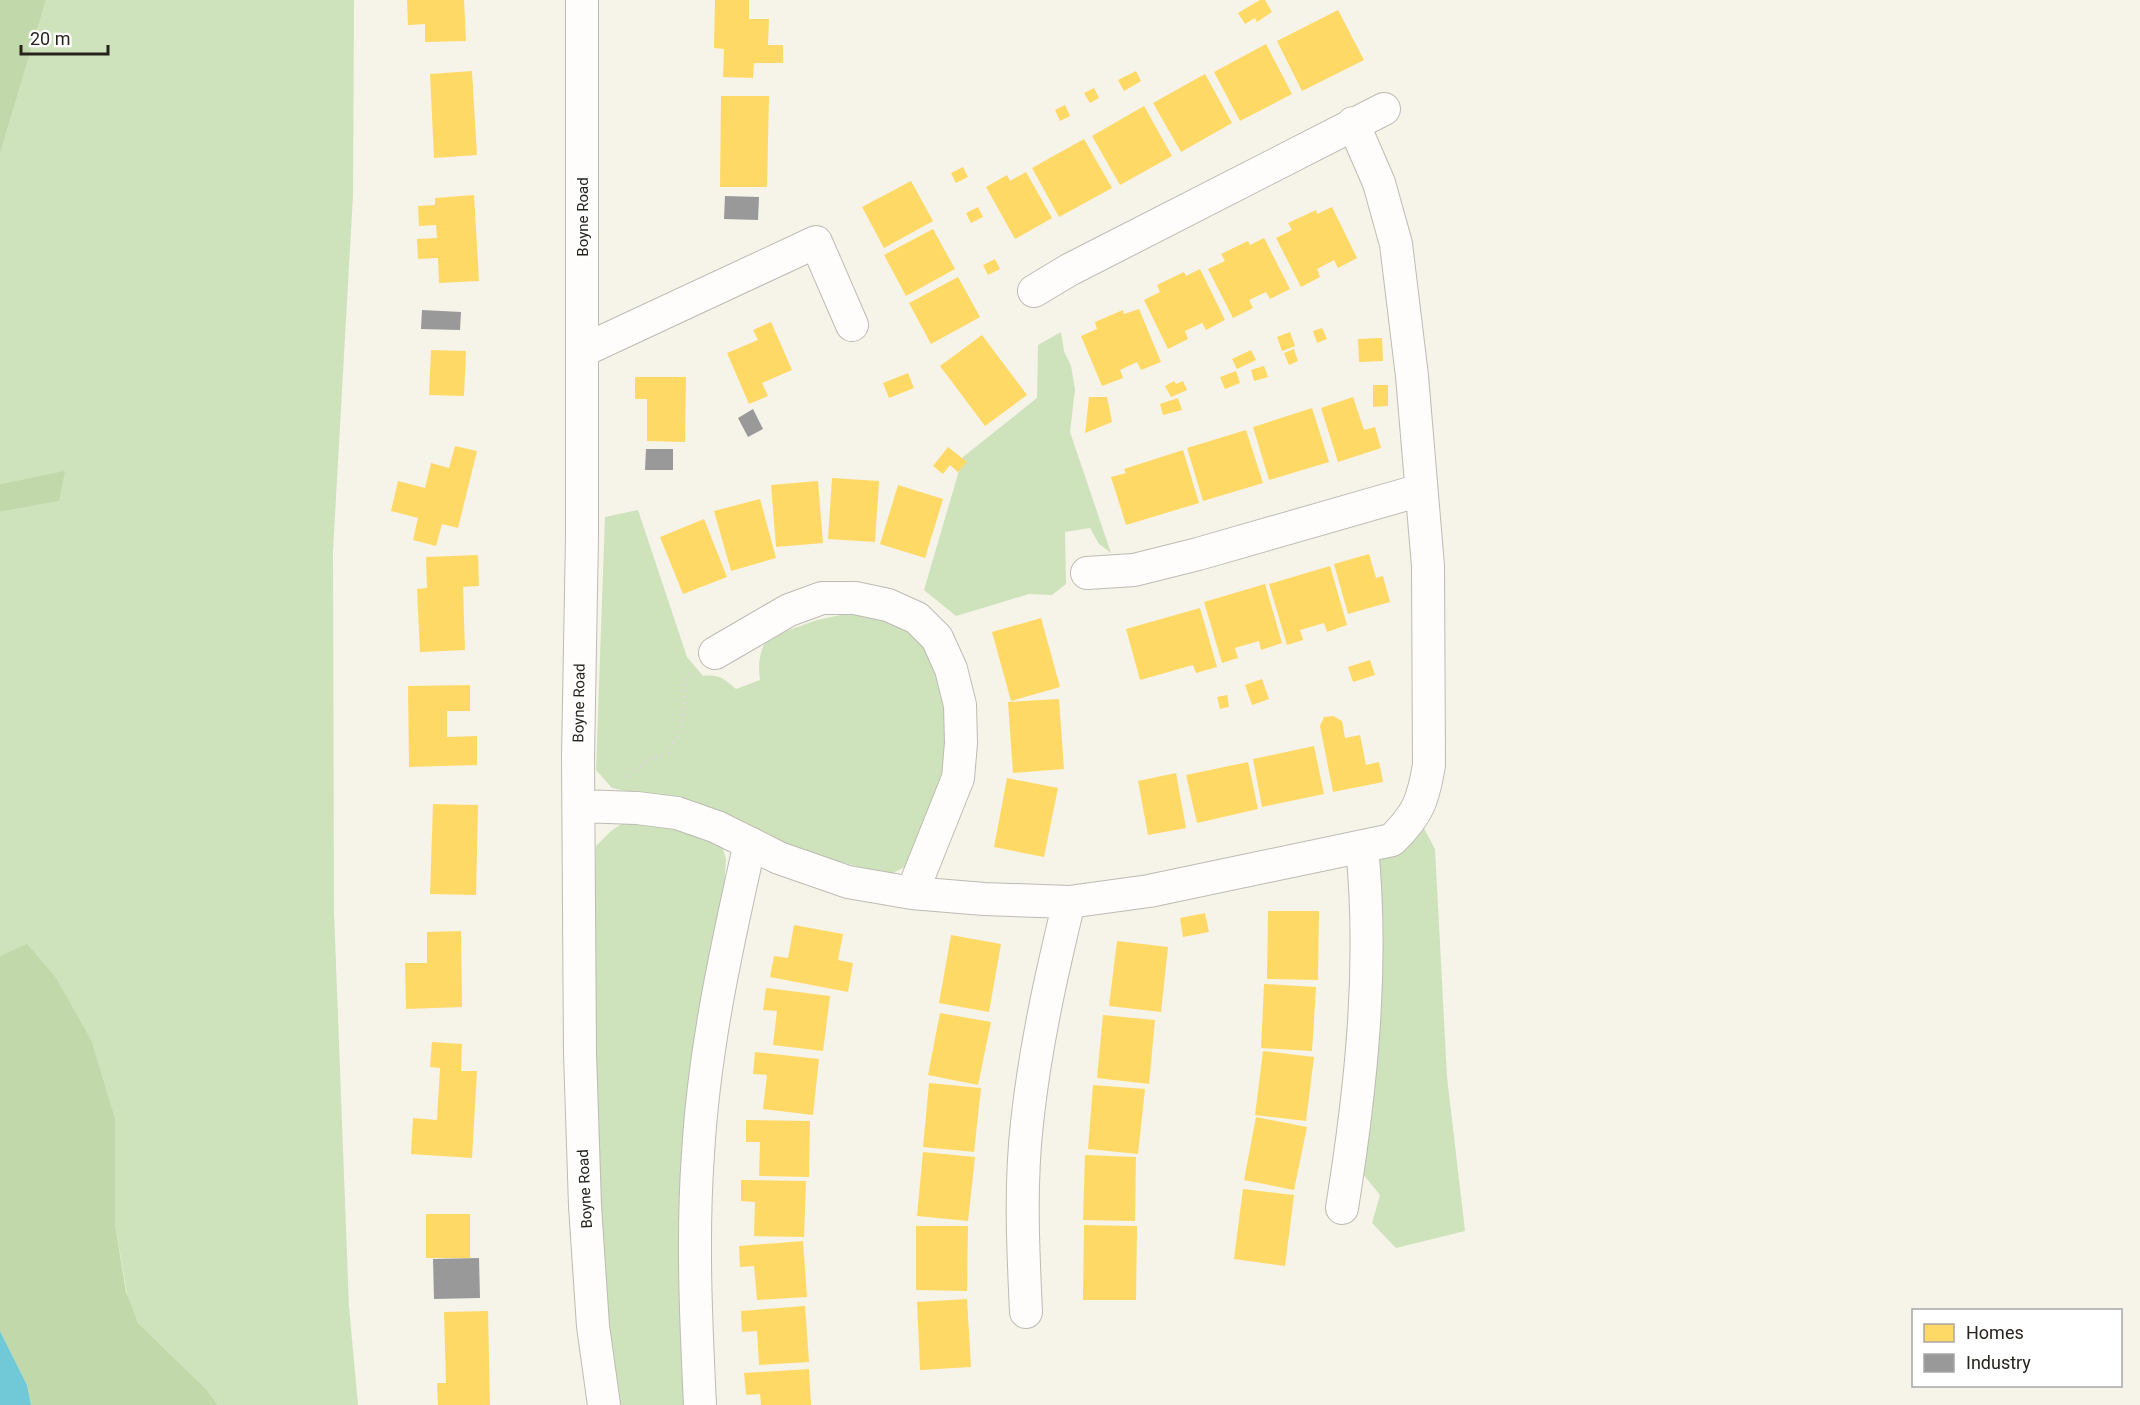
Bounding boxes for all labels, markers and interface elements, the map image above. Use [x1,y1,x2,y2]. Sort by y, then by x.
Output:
scale bar [21,18,108,56]
text: 20 m [30,28,70,49]
street label: Boyne Road [574,177,592,257]
street label: Boyne Road [569,663,589,743]
street label: Boyne Road [574,1149,596,1229]
legend [1912,1309,2122,1387]
text: Homes [1966,1322,2024,1343]
text: Industry [1966,1352,2031,1373]

